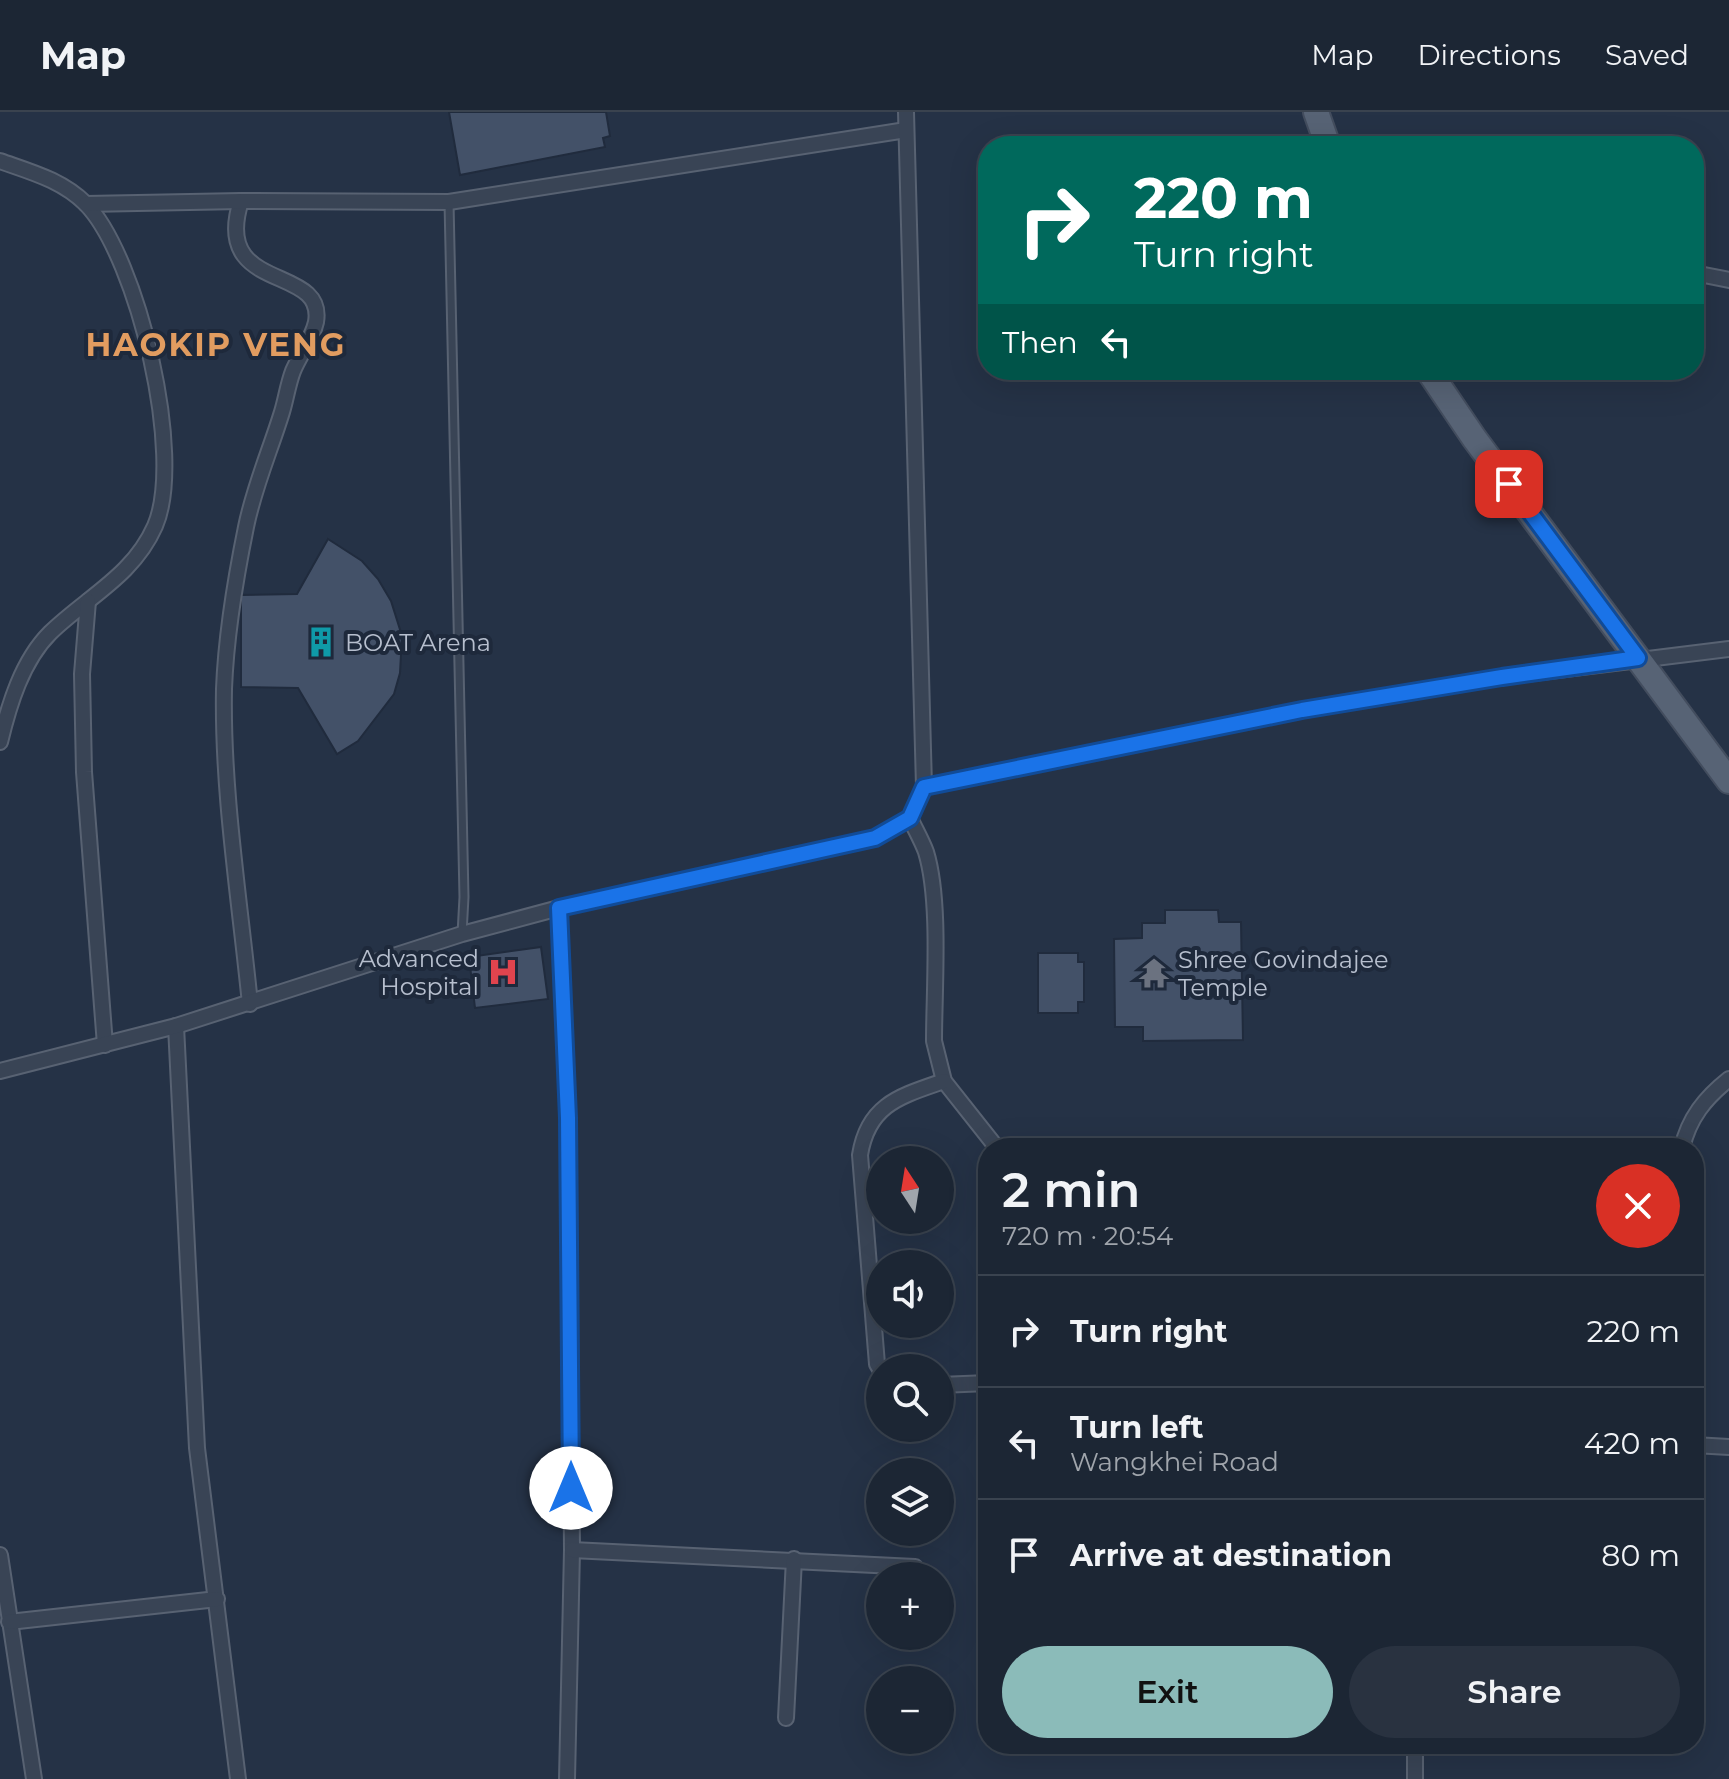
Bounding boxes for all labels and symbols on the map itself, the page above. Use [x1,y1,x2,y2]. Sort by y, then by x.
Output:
district label: HAOKIP VENG [85,325,347,364]
pin [1475,450,1543,518]
building icon: BOAT Arena [304,625,338,659]
place label: BOAT Arena [345,628,491,657]
place label: Advanced Hospital [359,944,479,1001]
place label: Shree Govindajee Temple [1178,945,1389,1002]
hospital icon: Advanced Hospital [486,955,520,989]
temple icon: Shree Govindajee Temple [1137,956,1171,990]
north arrow [866,1146,954,1234]
position arrow [529,1446,613,1530]

